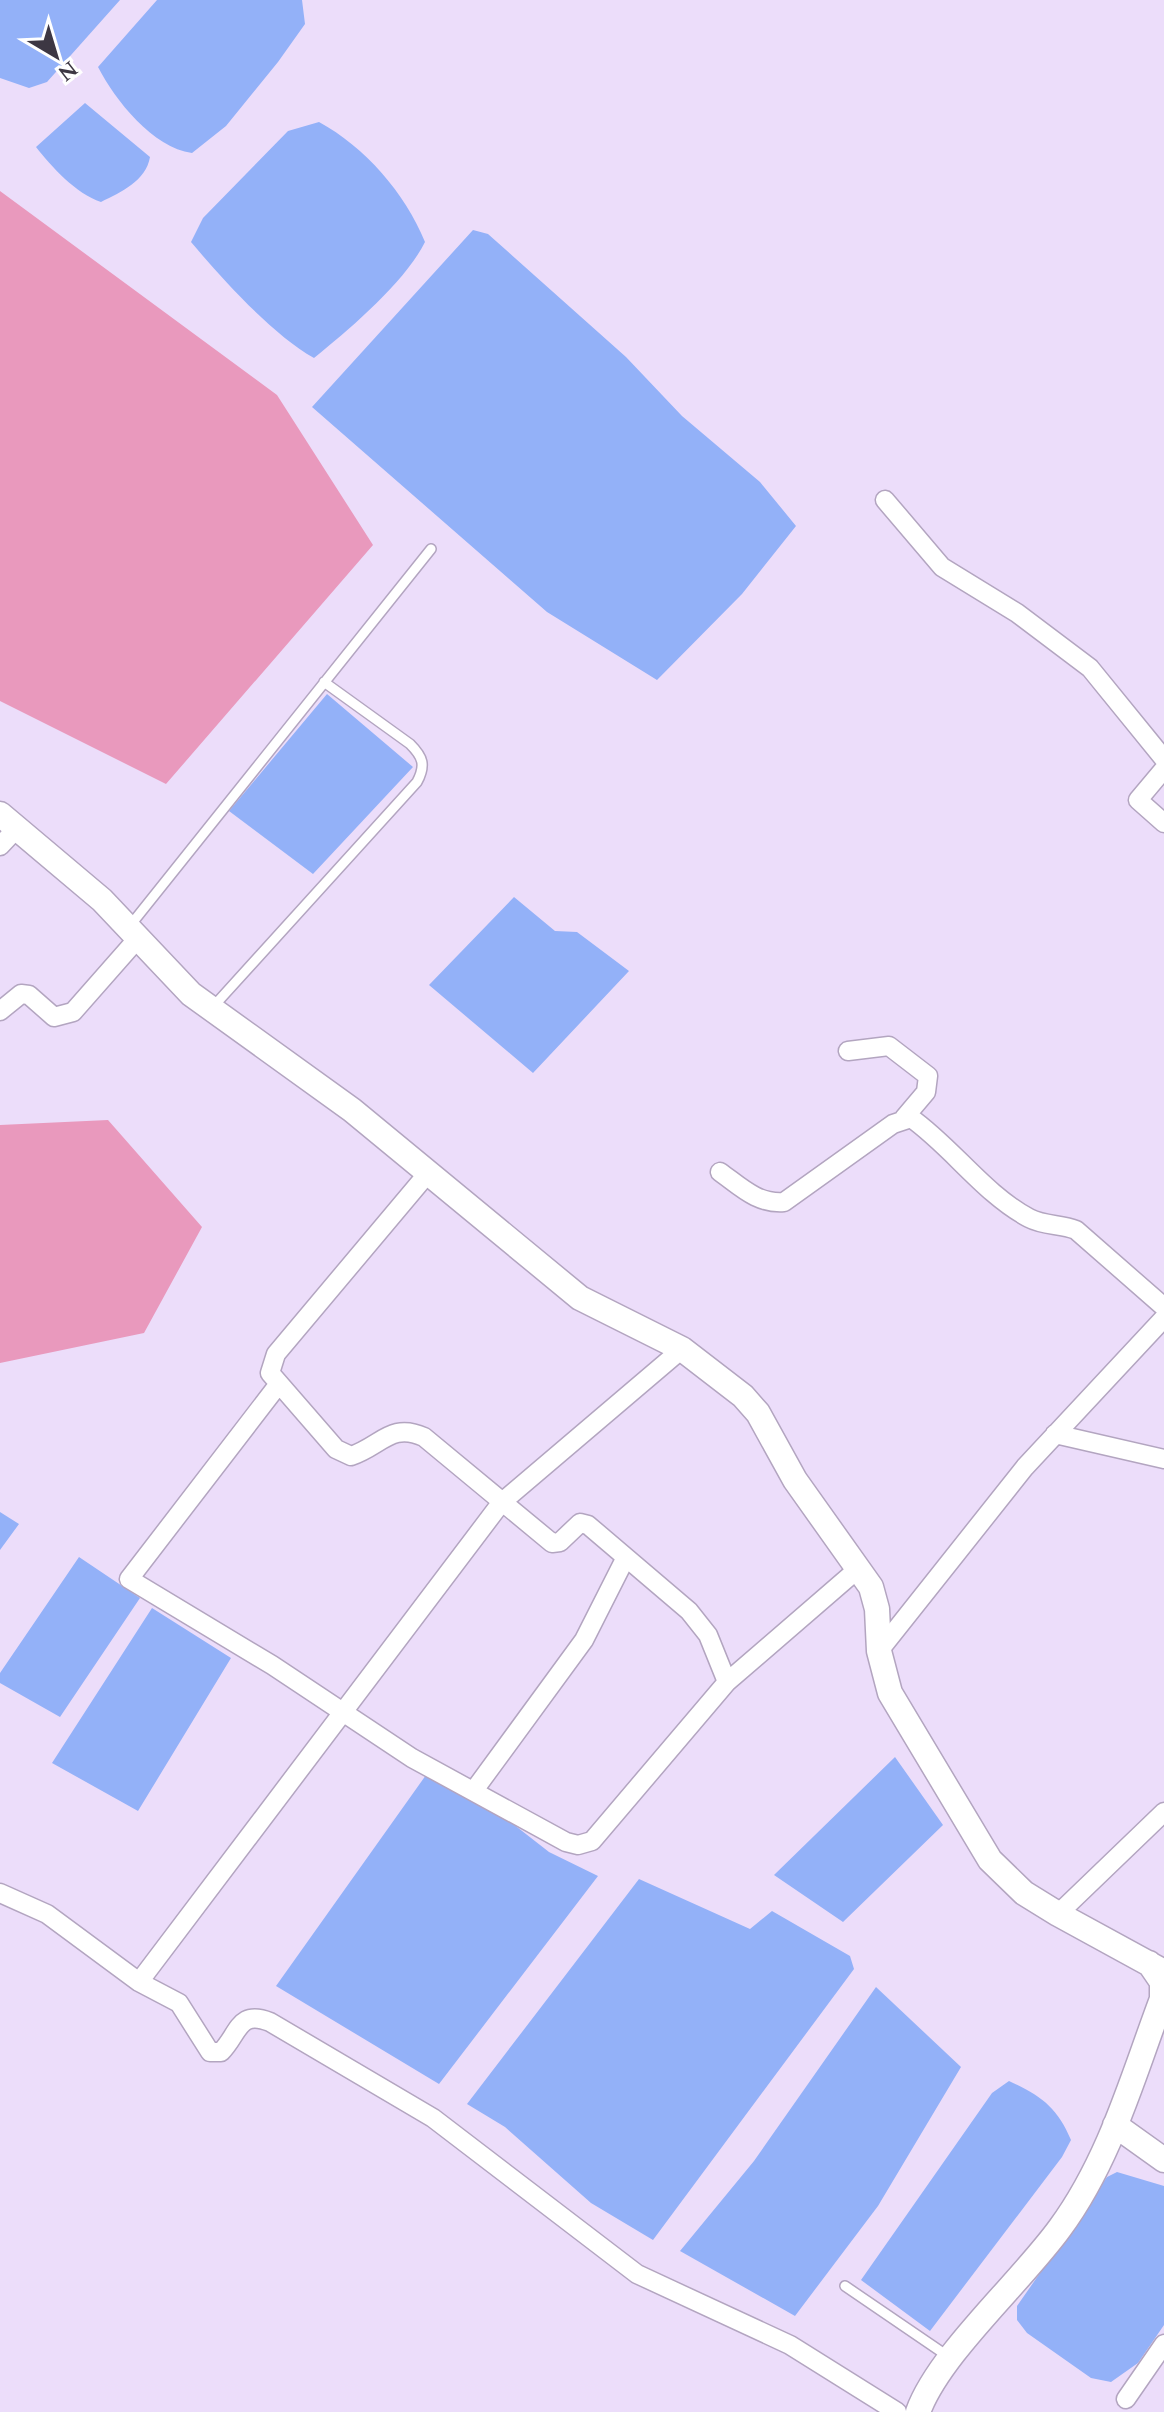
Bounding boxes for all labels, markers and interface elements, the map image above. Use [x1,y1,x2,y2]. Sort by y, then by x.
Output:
north arrow [16,16,96,96]
text: N [50,52,85,89]

